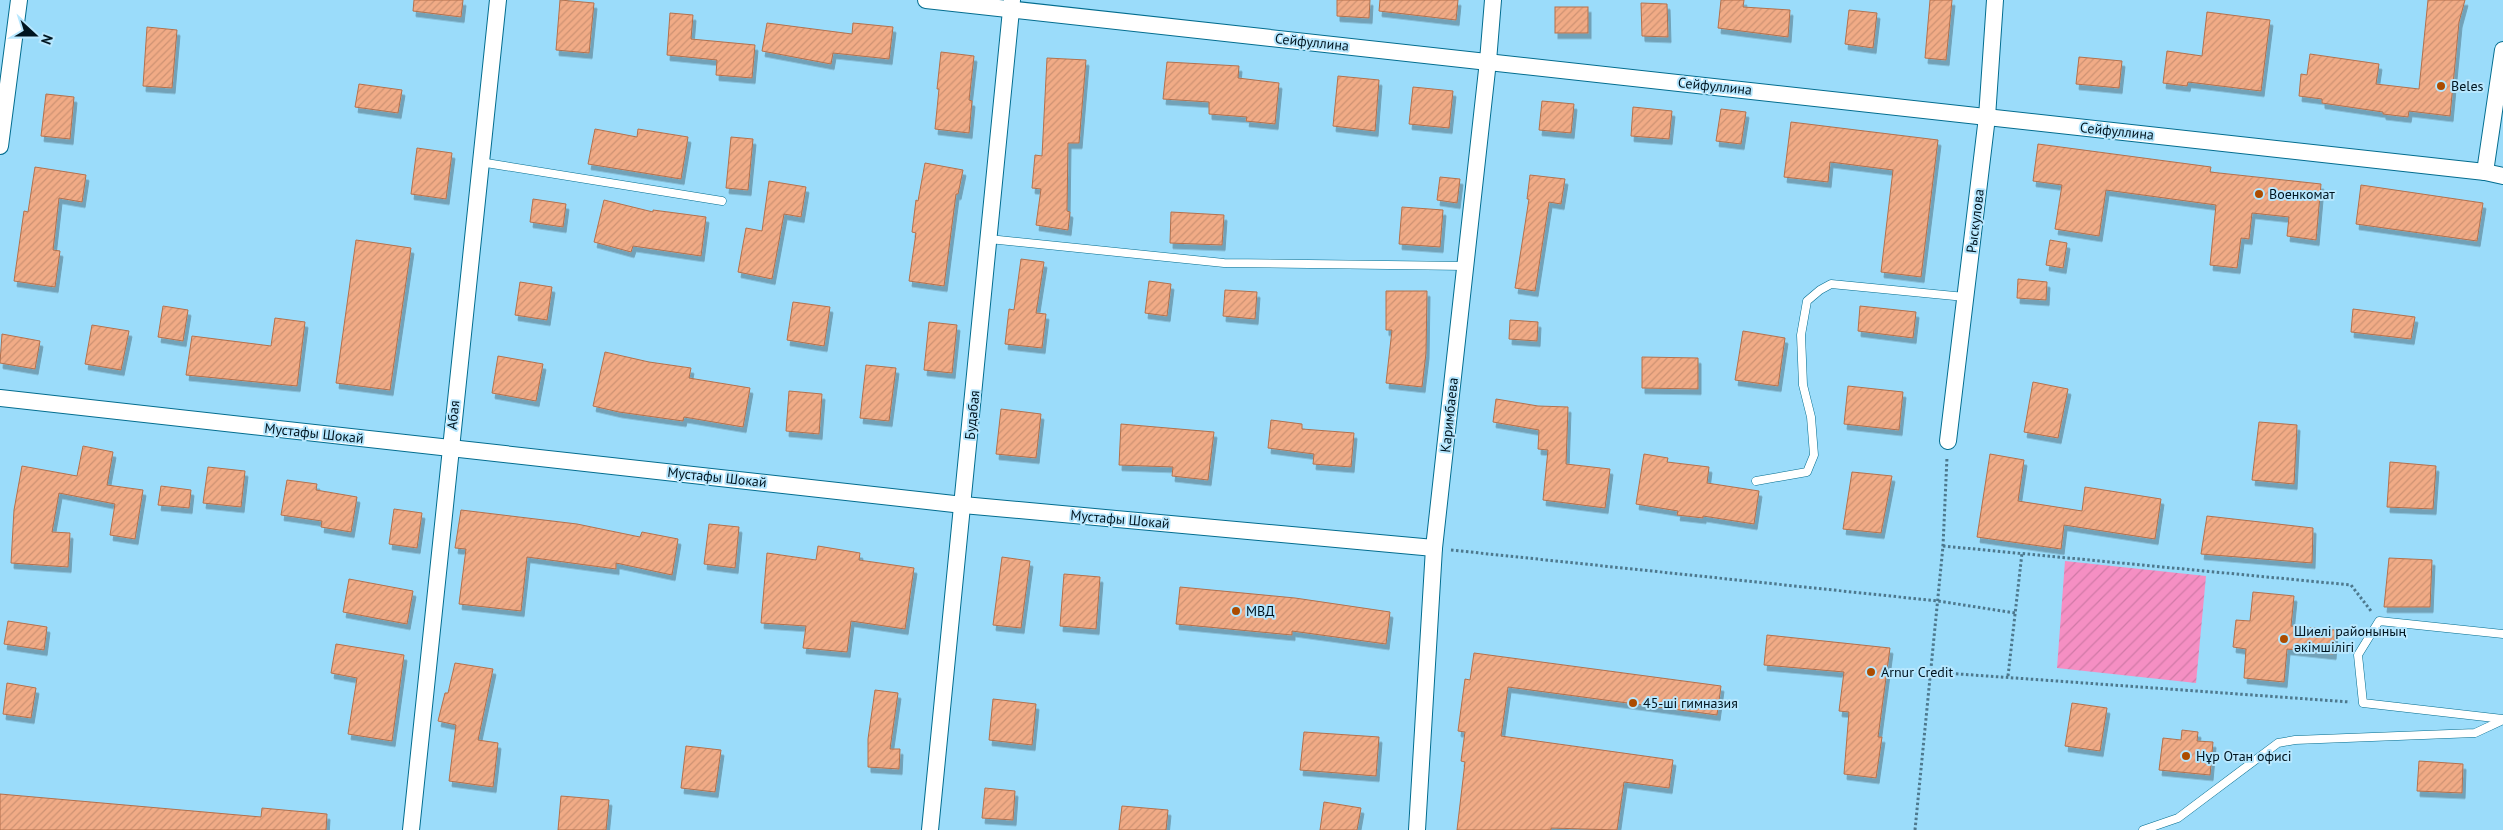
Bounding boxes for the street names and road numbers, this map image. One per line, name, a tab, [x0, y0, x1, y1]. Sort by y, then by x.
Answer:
street label: Сейфуллина	[1274, 29, 1350, 55]
street label: Сейфуллина	[1677, 73, 1753, 99]
street label: Сейфуллина	[2079, 118, 2155, 144]
street label: Рыскулова	[1962, 188, 1988, 254]
street label: Каримбаева	[1436, 377, 1462, 453]
street label: Будабая	[960, 389, 984, 441]
street label: Абая	[443, 399, 463, 431]
street label: Мустафы Шокай	[263, 419, 365, 447]
street label: Мустафы Шокай	[666, 463, 768, 491]
street label: Мустафы Шокай	[1070, 506, 1170, 532]

